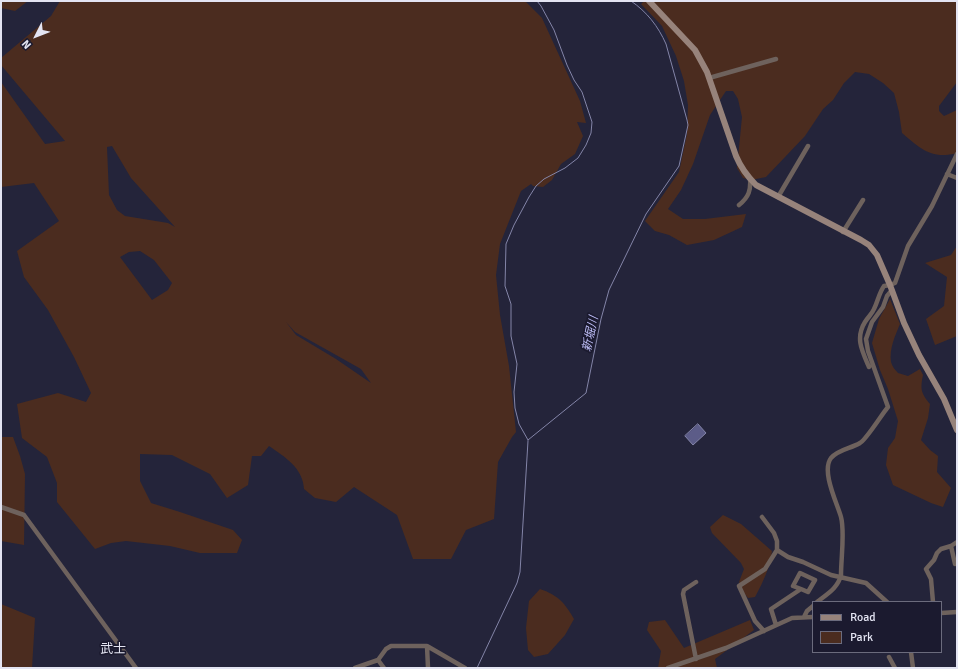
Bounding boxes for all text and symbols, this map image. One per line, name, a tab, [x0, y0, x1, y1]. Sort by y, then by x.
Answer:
north arrow	[16, 16, 56, 56]
text: N	[19, 37, 34, 52]
water label: 新堀川	[580, 315, 602, 353]
legend	[812, 601, 942, 653]
text: Road	[850, 610, 876, 625]
text: Park	[850, 630, 873, 645]
district label: 武士	[100, 642, 126, 658]

